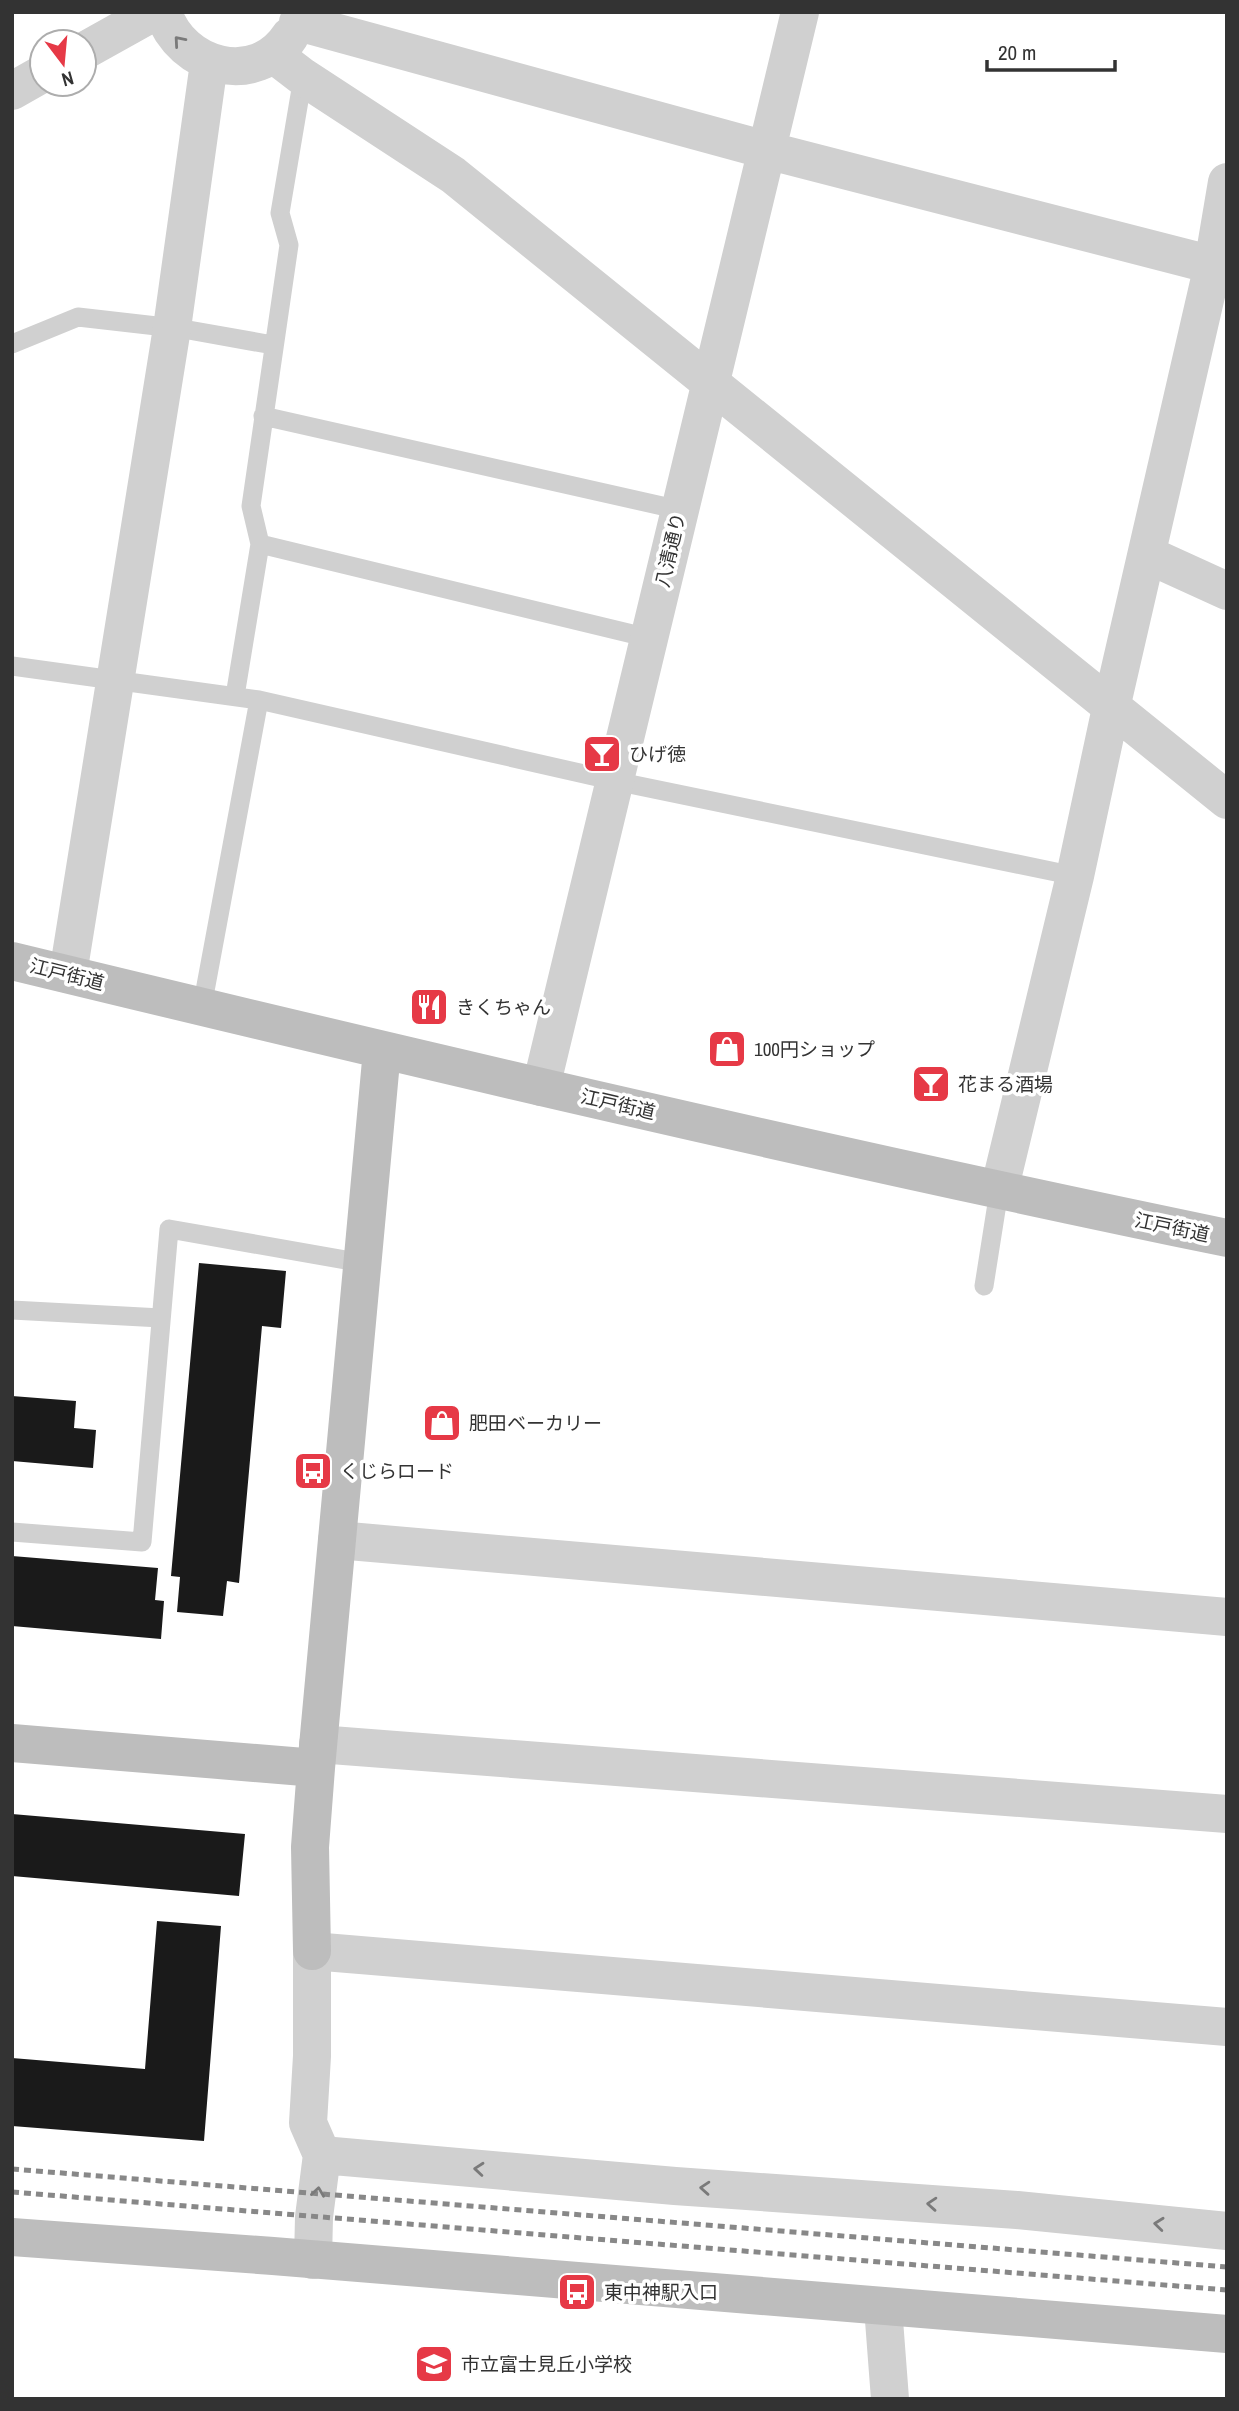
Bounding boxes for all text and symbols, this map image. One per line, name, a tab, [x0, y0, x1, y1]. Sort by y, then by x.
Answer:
north arrow	[28, 28, 98, 98]
scale bar	[987, 28, 1115, 72]
one-way arrow	[175, 36, 187, 49]
text: 20 m	[998, 38, 1036, 67]
text: N	[59, 65, 77, 93]
street label: 八清通り	[649, 510, 691, 590]
bar icon: ひげ徳	[581, 733, 623, 775]
place label: ひげ徳	[629, 741, 686, 767]
street label: 江戸街道	[27, 952, 107, 996]
restaurant icon: きくちゃん	[408, 986, 450, 1028]
place label: きくちゃん	[456, 994, 551, 1020]
shop icon: 100円ショップ	[706, 1028, 748, 1070]
place label: 100円ショップ	[754, 1036, 875, 1062]
bar icon: 花まる酒場	[910, 1063, 952, 1105]
place label: 花まる酒場	[958, 1071, 1053, 1097]
street label: 江戸街道	[578, 1083, 658, 1125]
street label: 江戸街道	[1132, 1206, 1212, 1248]
shop icon: 肥田ベーカリー	[421, 1402, 463, 1444]
place label: 肥田ベーカリー	[469, 1410, 602, 1436]
bus stop icon: くじらロード	[292, 1450, 334, 1492]
place label: くじらロード	[340, 1458, 454, 1484]
one-way arrow	[473, 2162, 484, 2177]
one-way arrow	[700, 2181, 711, 2196]
one-way arrow	[310, 2186, 325, 2198]
one-way arrow	[926, 2196, 937, 2211]
one-way arrow	[1153, 2217, 1164, 2232]
bus stop icon: 東中神駅入口	[556, 2271, 598, 2313]
place label: 東中神駅入口	[604, 2279, 718, 2305]
school or university icon: 市立富士見丘小学校	[413, 2343, 455, 2385]
place label: 市立富士見丘小学校	[461, 2351, 632, 2377]

